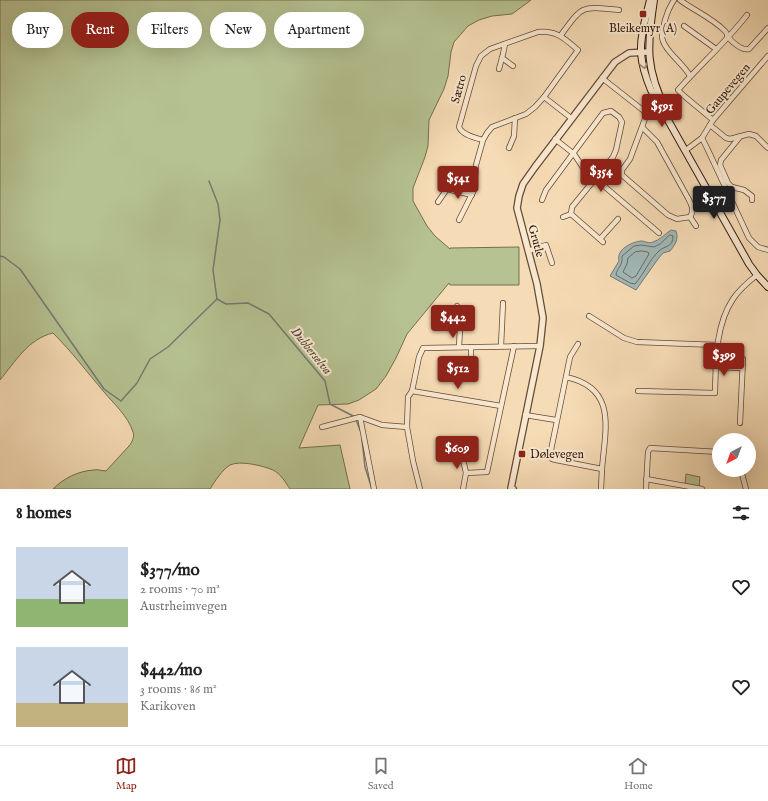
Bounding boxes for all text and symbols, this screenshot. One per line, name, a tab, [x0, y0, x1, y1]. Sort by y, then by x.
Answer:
marker: Bleikemyr (A)	[638, 9, 648, 19]
chip: Buy	[12, 12, 63, 48]
chip: Rent	[71, 12, 129, 48]
chip: Filters	[137, 12, 202, 48]
chip: New	[210, 12, 266, 48]
chip: Apartment	[274, 12, 364, 48]
place label: Bleikemyr (A)	[609, 21, 677, 36]
street label: Gaupevegen	[702, 60, 755, 118]
one-way arrow	[639, 63, 647, 69]
street label: Sætro	[448, 73, 470, 105]
pin: $591	[638, 94, 686, 128]
text: $591	[651, 98, 673, 115]
pin: $354	[577, 159, 625, 193]
text: $354	[589, 163, 613, 180]
pin: $541	[434, 166, 482, 200]
text: $541	[446, 170, 470, 187]
pin: $377	[690, 186, 738, 220]
text: $377	[702, 190, 726, 207]
street label: Grutle	[524, 223, 548, 259]
pin: $442	[429, 305, 477, 339]
text: $442	[440, 309, 466, 326]
water label: Dubberselva	[287, 324, 336, 379]
pin: $399	[700, 343, 748, 377]
text: $399	[712, 347, 736, 364]
pin: $512	[434, 356, 482, 390]
text: $512	[447, 360, 469, 377]
north arrow	[712, 433, 756, 477]
map controls	[712, 433, 756, 477]
pin: $609	[433, 436, 481, 470]
text: $609	[445, 440, 469, 457]
place label: Dølevegen	[530, 447, 585, 462]
marker: Dølevegen	[517, 449, 527, 459]
icon: filters	[730, 502, 752, 524]
text: 8 homes	[16, 503, 71, 524]
text: $377/mo	[140, 560, 200, 581]
icon: home	[48, 563, 96, 611]
icon: heart	[730, 576, 752, 598]
text: 2 rooms · 70 m²	[140, 581, 220, 598]
text: Austrheimvegen	[140, 598, 227, 615]
text: $442/mo	[140, 660, 202, 681]
icon: home	[48, 663, 96, 711]
icon: heart	[730, 676, 752, 698]
text: 3 rooms · 86 m²	[140, 681, 217, 698]
text: Karikoven	[140, 698, 196, 715]
tab: Map	[115, 755, 137, 793]
tab: Saved	[368, 755, 394, 793]
tab: Home	[624, 755, 653, 793]

